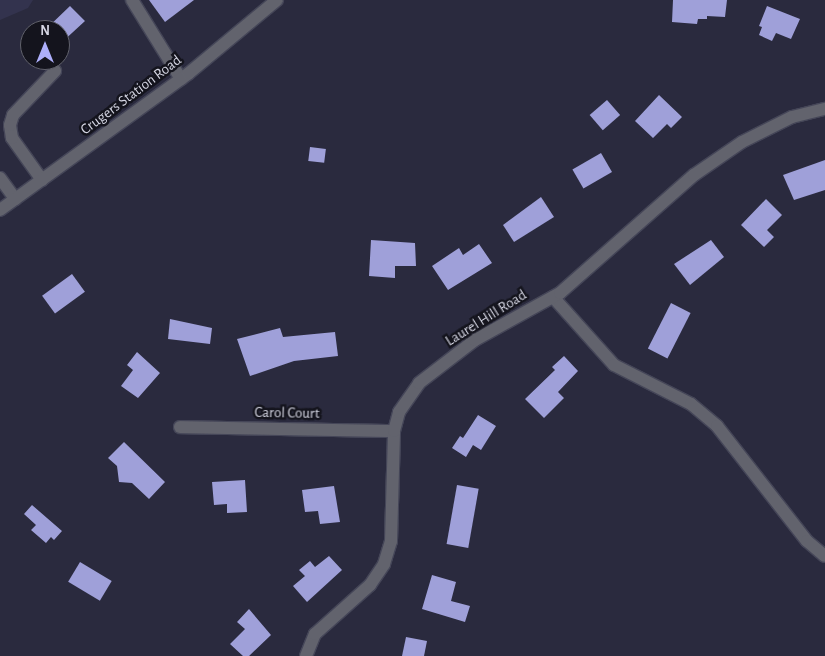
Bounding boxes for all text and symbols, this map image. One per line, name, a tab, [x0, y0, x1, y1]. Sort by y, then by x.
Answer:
north arrow	[20, 20, 70, 70]
text: N	[40, 24, 50, 38]
street label: Crugers Station Road	[77, 51, 185, 139]
street label: Laurel Hill Road	[442, 286, 530, 350]
street label: Carol Court	[254, 403, 320, 423]

